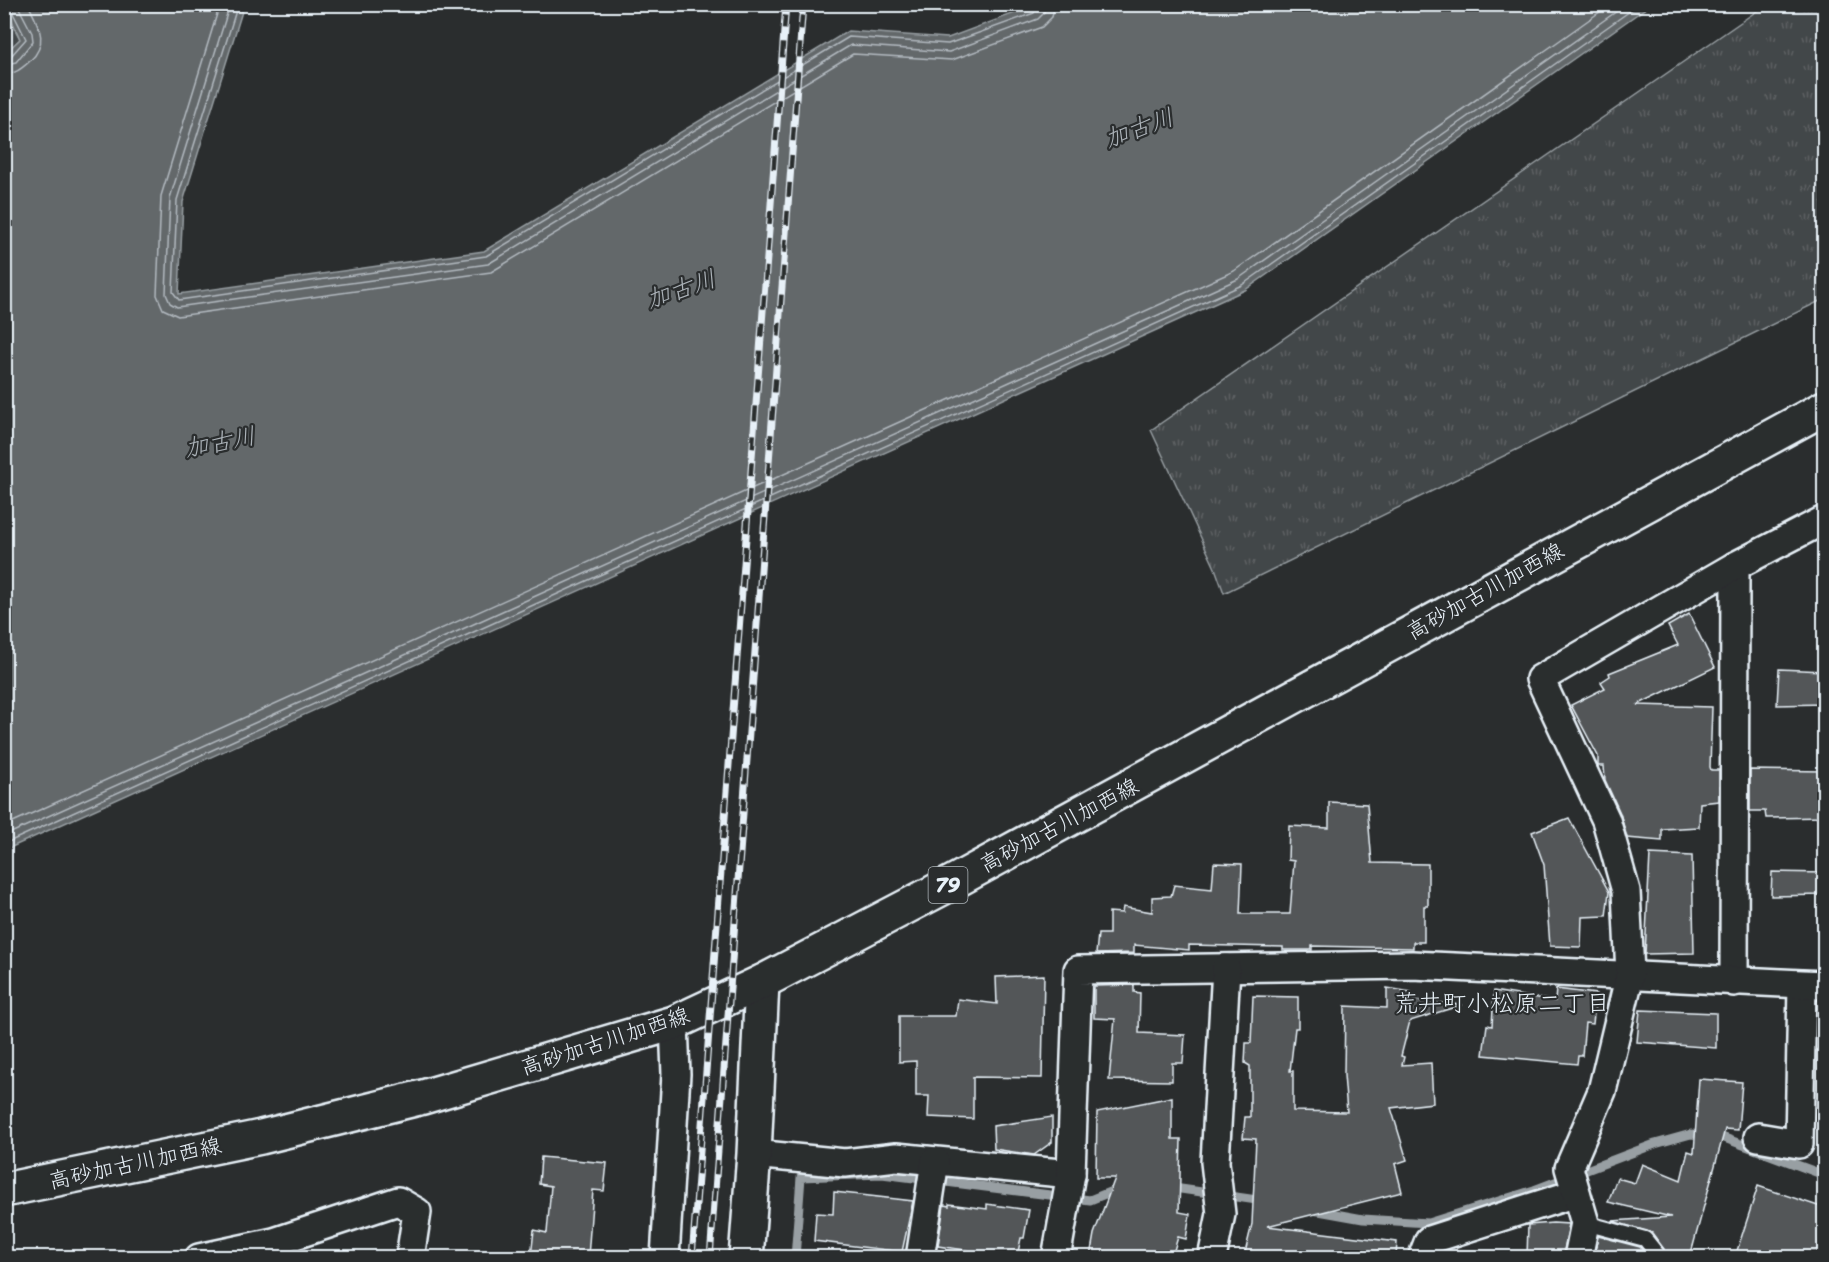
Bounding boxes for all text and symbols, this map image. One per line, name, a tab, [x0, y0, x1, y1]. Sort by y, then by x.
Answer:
water label: 加古川	[1098, 96, 1180, 160]
water label: 加古川	[640, 257, 722, 321]
water label: 加古川	[181, 415, 259, 469]
street label: 高砂加古川加西線	[1399, 531, 1571, 651]
street label: 高砂加古川加西線	[972, 766, 1146, 884]
road number: 79	[928, 867, 968, 903]
district label: 荒井町小松原二丁目	[1394, 982, 1610, 1024]
street label: 高砂加古川加西線	[515, 995, 695, 1087]
street label: 高砂加古川加西線	[45, 1126, 225, 1200]

